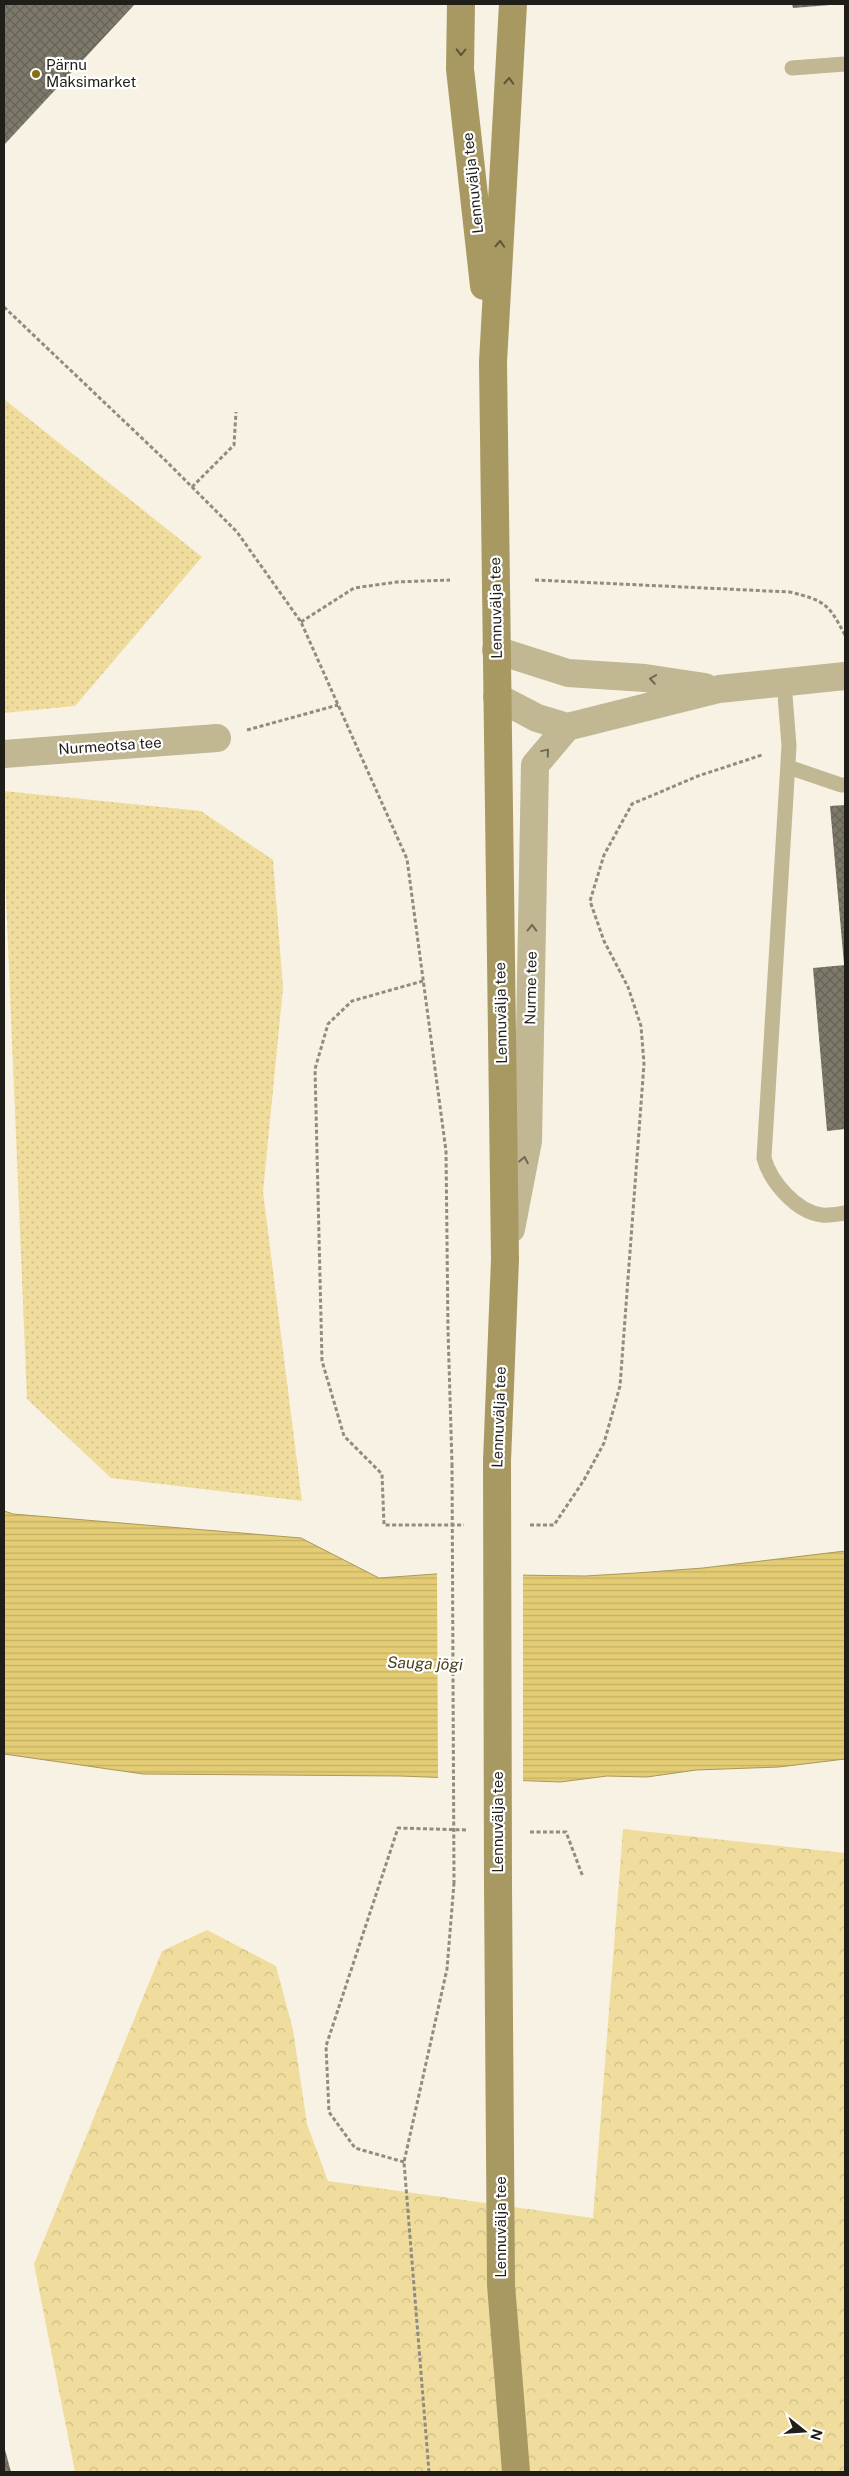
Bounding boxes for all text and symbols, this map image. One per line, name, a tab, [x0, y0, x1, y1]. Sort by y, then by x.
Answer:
one-way arrow	[455, 49, 466, 57]
place label: Pärnu Maksimarket	[46, 56, 137, 90]
marker: Pärnu Maksimarket	[30, 68, 42, 80]
one-way arrow	[504, 77, 515, 85]
street label: Lennuvälja tee	[459, 132, 486, 234]
one-way arrow	[494, 239, 505, 247]
street label: Lennuvälja tee	[486, 557, 505, 659]
one-way arrow	[649, 674, 657, 685]
street label: Nurmeotsa tee	[58, 733, 162, 758]
one-way arrow	[540, 748, 549, 757]
one-way arrow	[527, 923, 537, 931]
street label: Nurme tee	[521, 951, 540, 1025]
street label: Lennuvälja tee	[491, 962, 510, 1064]
one-way arrow	[518, 1155, 529, 1164]
street label: Lennuvälja tee	[488, 1366, 509, 1468]
water label: Sauga jõgi	[387, 1653, 463, 1674]
street label: Lennuvälja tee	[489, 1771, 506, 1873]
street label: Lennuvälja tee	[492, 2176, 509, 2278]
north arrow	[779, 2406, 829, 2456]
text: N	[807, 2427, 826, 2442]

